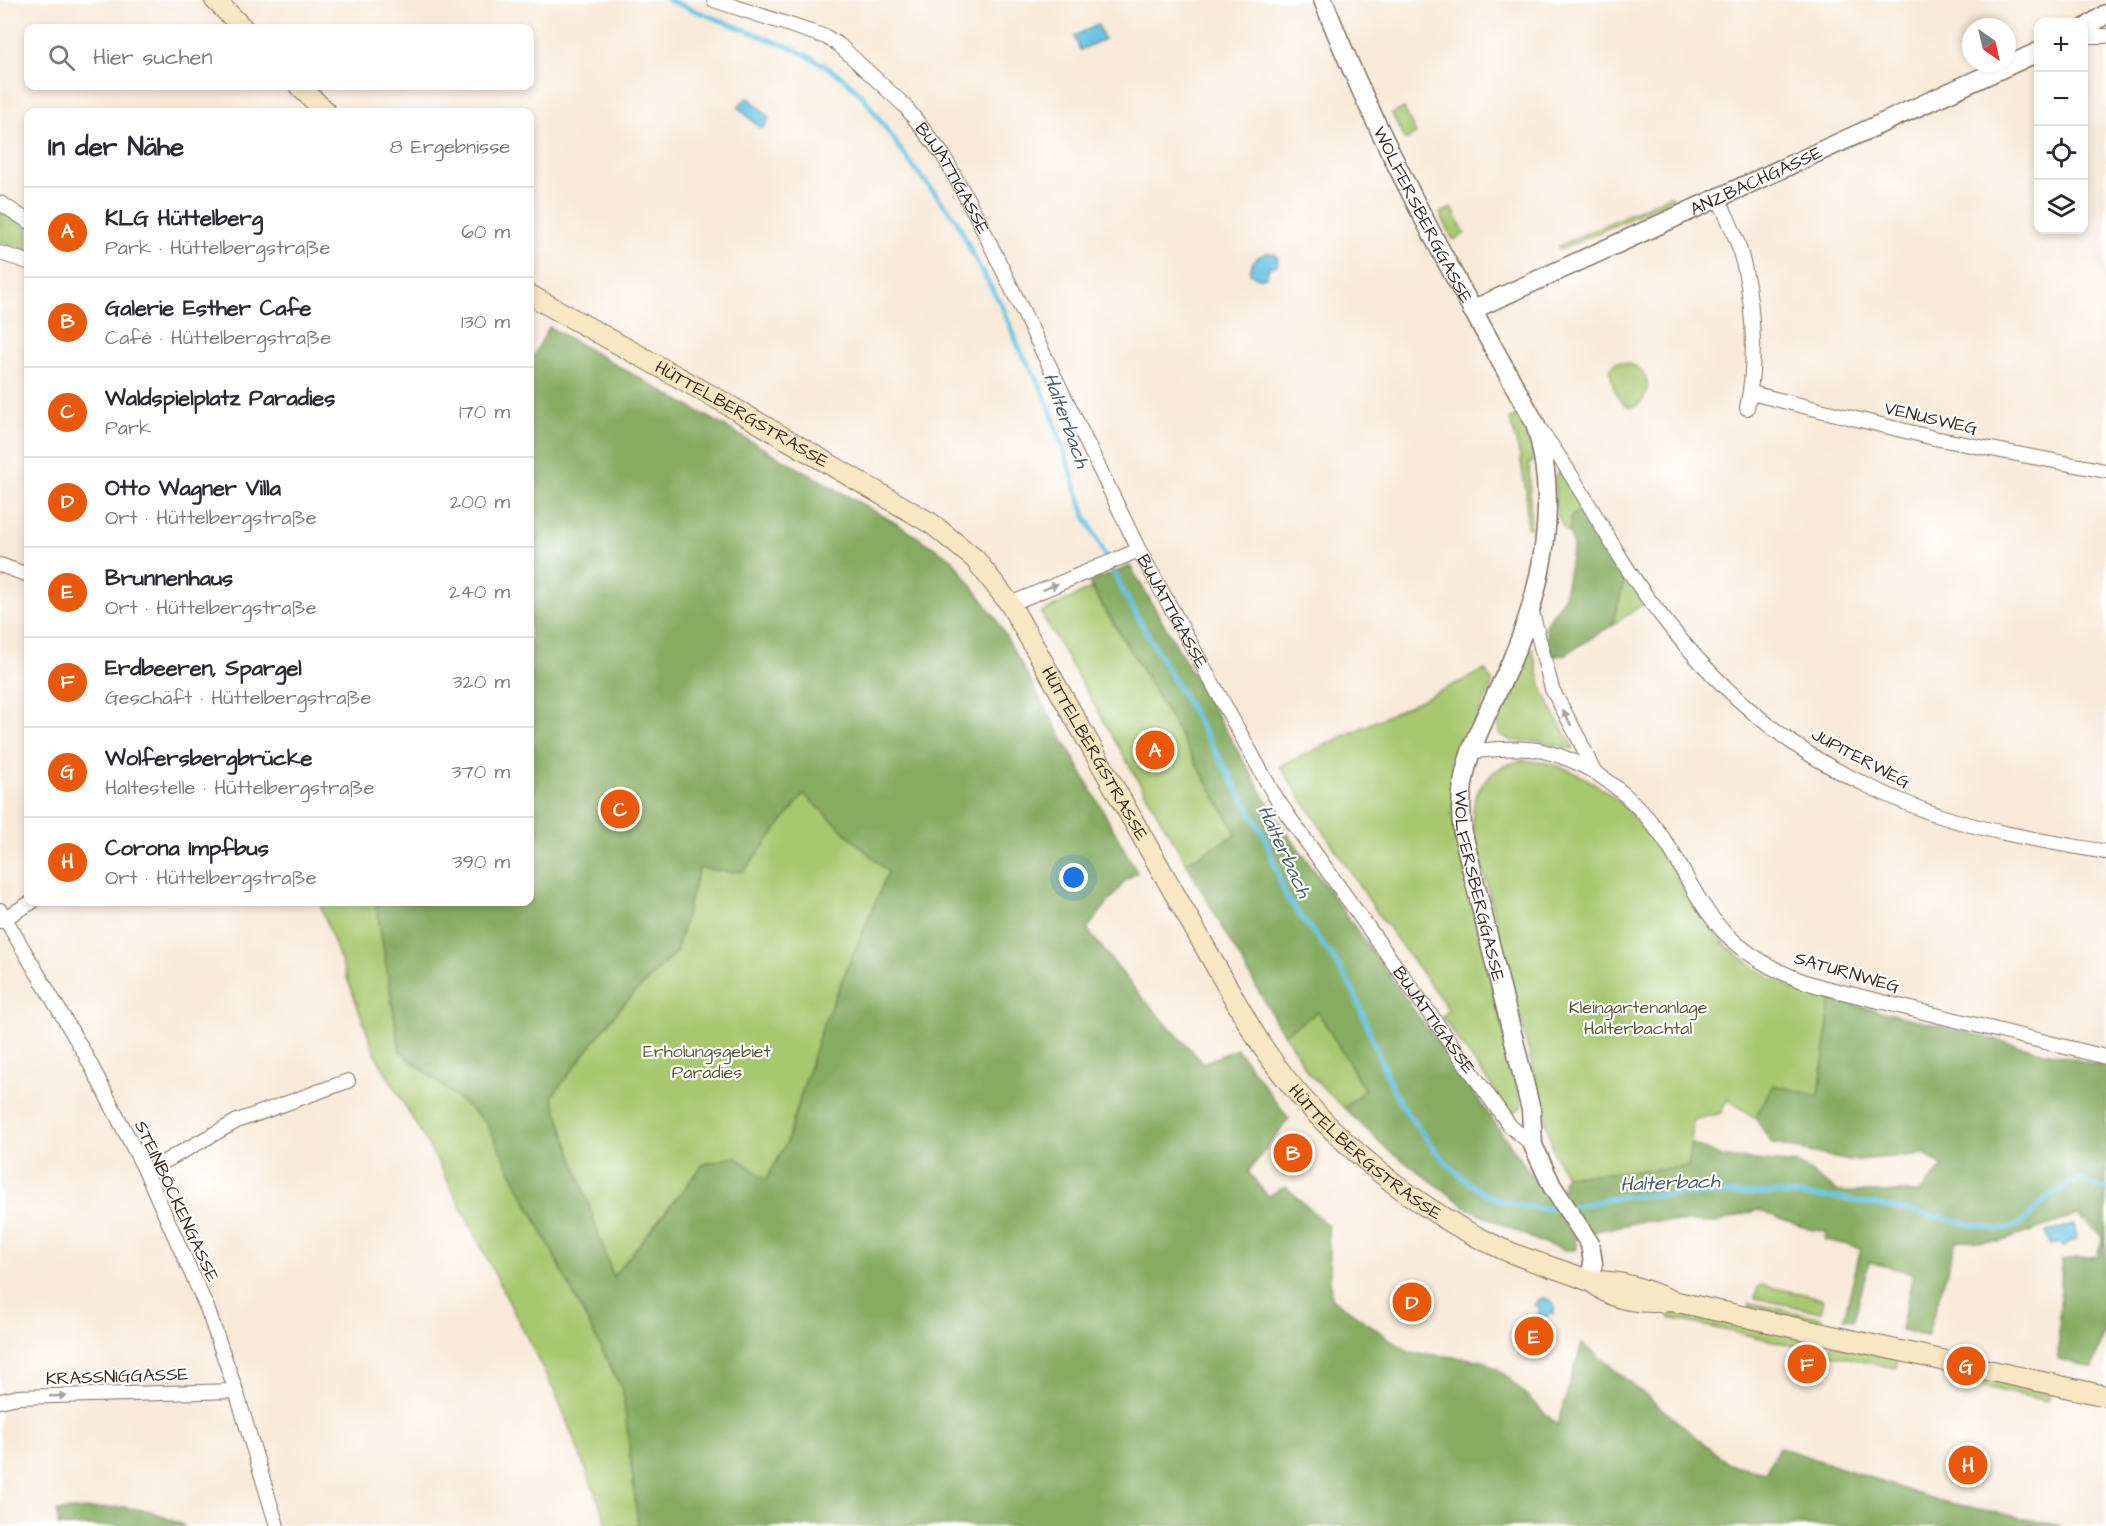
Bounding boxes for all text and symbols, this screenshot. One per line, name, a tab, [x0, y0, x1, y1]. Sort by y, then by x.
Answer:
north arrow	[1962, 18, 2016, 72]
map controls	[2034, 18, 2088, 234]
button: +	[2034, 18, 2088, 72]
search box	[24, 24, 534, 90]
icon: search	[45, 41, 78, 74]
text: Hier suchen	[93, 42, 212, 73]
button: −	[2034, 72, 2088, 126]
street label: BUJATTIGASSE	[909, 117, 996, 239]
street label: WOLFERSBERGGASSE	[1367, 122, 1479, 308]
button: locate	[2034, 126, 2088, 180]
text: In der Nähe	[48, 129, 184, 165]
text: 8 Ergebnisse	[390, 133, 510, 161]
street label: ANZBACHGASSE	[1686, 140, 1827, 222]
button: layers	[2034, 180, 2088, 234]
text: KLG Hüttelberg	[105, 203, 263, 234]
text: A	[61, 218, 74, 246]
text: 60 m	[461, 218, 510, 246]
text: Park · Hüttelbergstraße	[105, 234, 330, 262]
text: Galerie Esther Cafe	[105, 293, 311, 324]
text: B	[60, 308, 75, 336]
text: 130 m	[461, 308, 510, 336]
text: Café · Hüttelbergstraße	[105, 324, 331, 352]
street label: HÜTTELBERGSTRASSE	[650, 355, 833, 474]
water label: Halterbach	[1036, 369, 1097, 473]
text: Waldspielplatz Paradies	[105, 383, 335, 414]
street label: VENUSWEG	[1882, 396, 1980, 441]
text: C	[60, 398, 75, 426]
text: 170 m	[459, 398, 510, 426]
text: Park	[105, 414, 151, 442]
text: Otto Wagner Villa	[105, 473, 281, 504]
text: D	[61, 488, 74, 516]
text: 200 m	[450, 488, 510, 516]
text: Ort · Hüttelbergstraße	[105, 504, 317, 532]
street label: BUJATTIGASSE	[1131, 550, 1214, 673]
text: Brunnenhaus	[105, 563, 233, 594]
text: E	[62, 578, 73, 606]
text: 240 m	[449, 578, 510, 606]
one-way arrow	[1041, 582, 1059, 591]
text: Ort · Hüttelbergstraße	[105, 594, 317, 622]
text: Erdbeeren, Spargel	[105, 653, 302, 684]
street label: HÜTTELBERGSTRASSE	[1035, 662, 1154, 846]
text: F	[61, 668, 74, 696]
text: 320 m	[452, 668, 510, 696]
text: Geschäft · Hüttelbergstraße	[105, 684, 371, 712]
one-way arrow	[1562, 709, 1572, 726]
street label: JUPITERWEG	[1807, 722, 1915, 795]
pin: A	[1136, 728, 1174, 772]
text: Wolfersbergbrücke	[105, 743, 312, 774]
text: G	[61, 758, 74, 786]
text: 370 m	[451, 758, 510, 786]
text: Haltestelle · Hüttelbergstraße	[105, 774, 374, 802]
pin: C	[600, 786, 640, 832]
street label: WOLFERSBERGGASSE	[1448, 789, 1511, 984]
water label: Halterbach	[1250, 800, 1318, 903]
text: Corona Impfbus	[105, 833, 269, 864]
text: H	[61, 848, 74, 876]
text: 390 m	[452, 848, 510, 876]
your location	[1059, 863, 1088, 892]
text: Ort · Hüttelbergstraße	[105, 864, 317, 892]
street label: SATURNWEG	[1791, 945, 1903, 1000]
street label: BUJATTIGASSE	[1387, 961, 1481, 1079]
park label: Kleingartenanlage Halterbachtal	[1569, 995, 1708, 1041]
park label: Erholungsgebiet Paradies	[643, 1039, 772, 1085]
street label: HÜTTELBERGSTRASSE	[1286, 1077, 1448, 1223]
street label: STEINBÖCKENGASSE	[128, 1116, 225, 1286]
pin: B	[1274, 1130, 1312, 1176]
water label: Halterbach	[1620, 1167, 1721, 1199]
pin: D	[1392, 1280, 1432, 1324]
pin: E	[1514, 1314, 1553, 1358]
pin: F	[1788, 1342, 1826, 1386]
pin: G	[1946, 1344, 1986, 1388]
street label: KRASSNIGGASSE	[45, 1362, 189, 1391]
one-way arrow	[49, 1391, 68, 1401]
pin: H	[1948, 1442, 1988, 1488]

